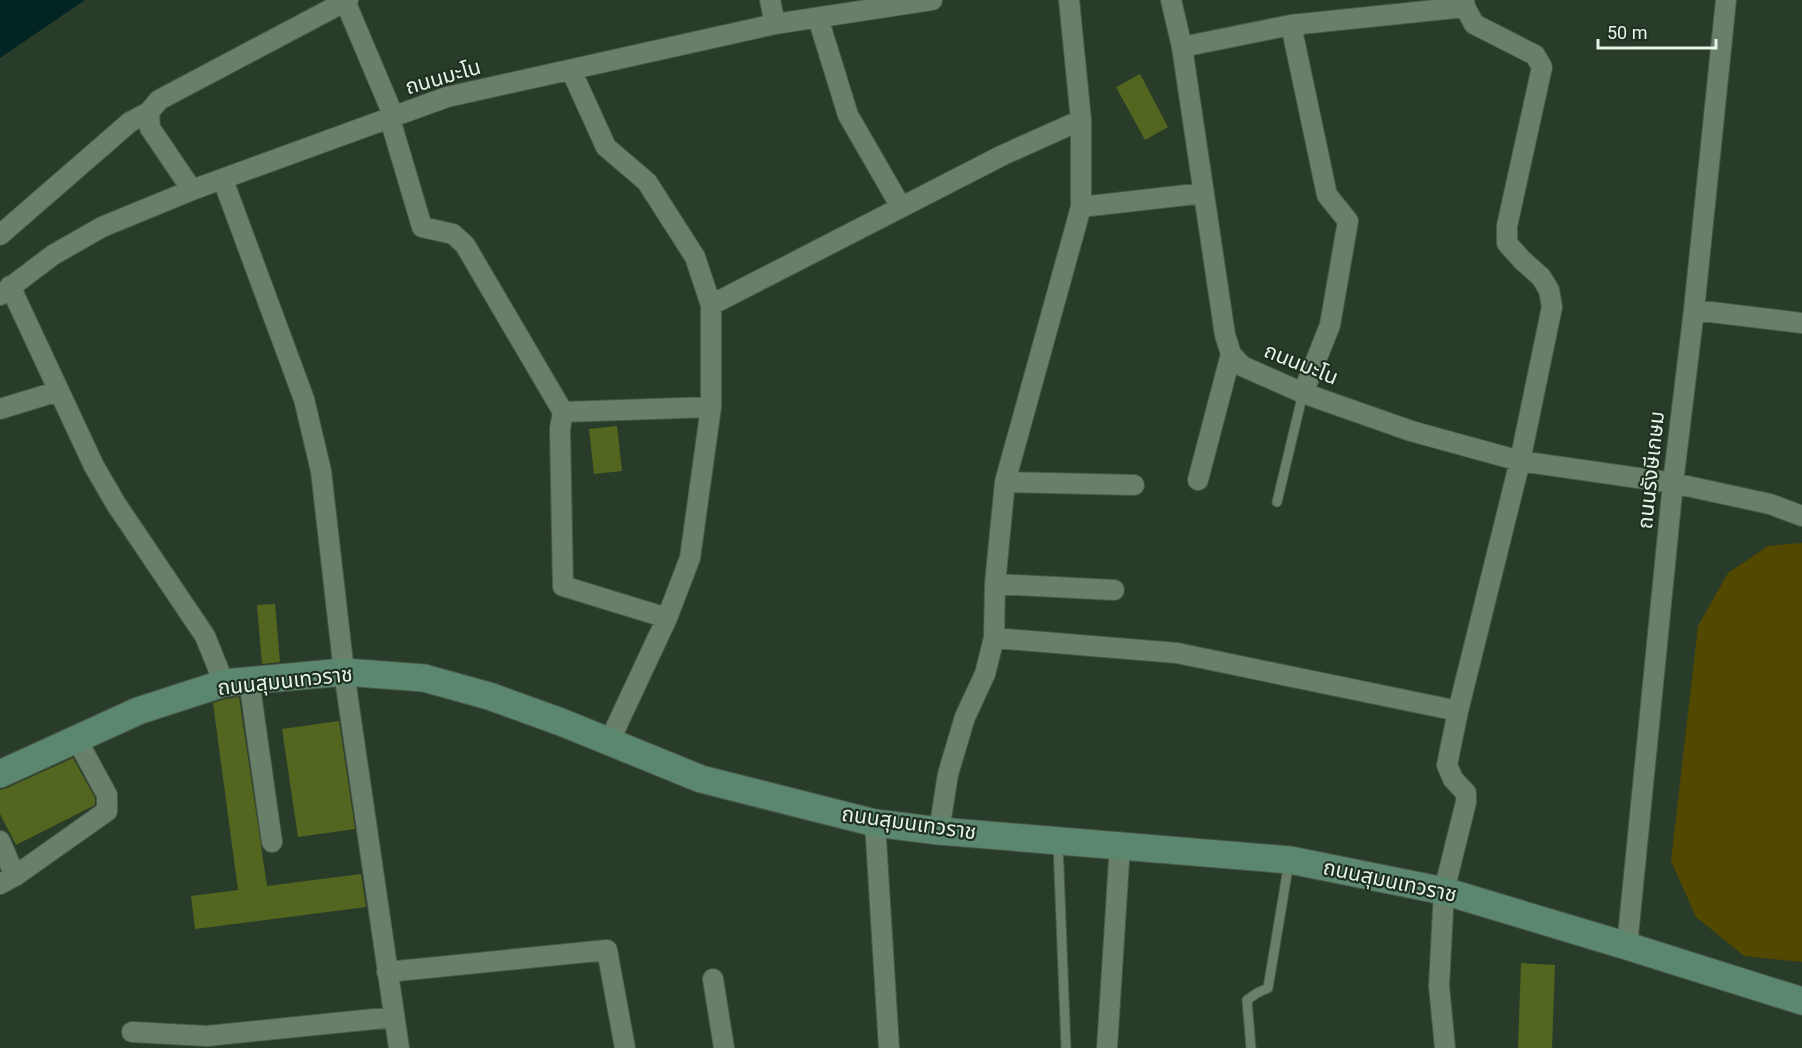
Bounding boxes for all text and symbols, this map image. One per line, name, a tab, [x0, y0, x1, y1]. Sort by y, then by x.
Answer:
scale bar	[1598, 12, 1716, 50]
text: 50 m	[1607, 22, 1647, 43]
street label: ถนนมะโน	[402, 55, 484, 99]
street label: ถนนมะโน	[1261, 338, 1341, 390]
street label: ถนนรังษีเกษม	[1633, 410, 1669, 530]
street label: ถนนสุมนเทวราช	[216, 662, 354, 701]
street label: ถนนสุมนเทวราช	[840, 802, 978, 845]
street label: ถนนสุมนเทวราช	[1321, 855, 1459, 908]

